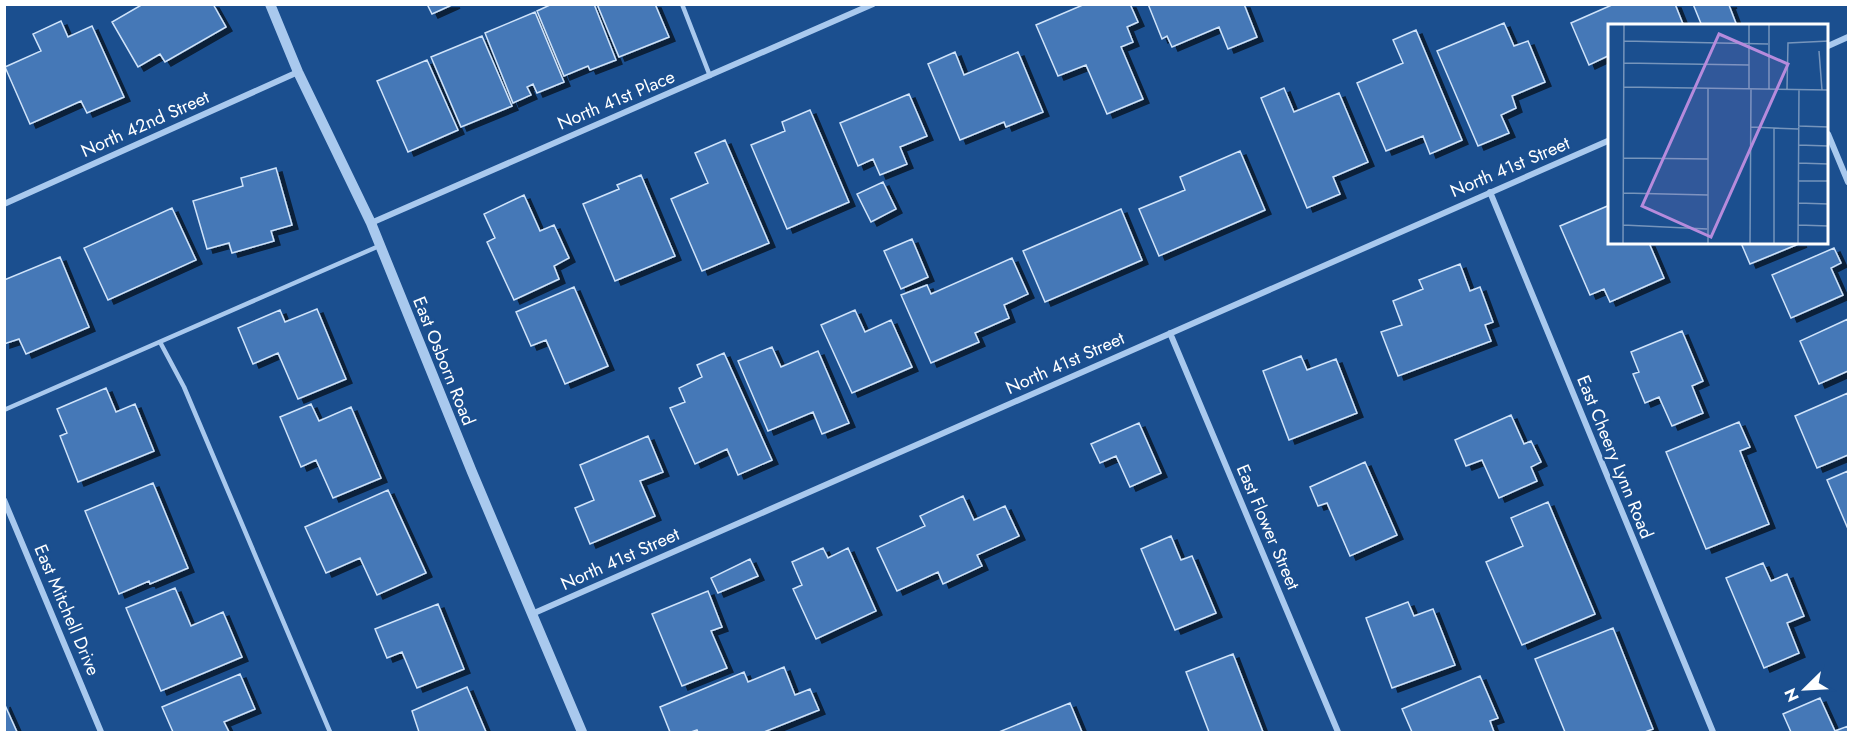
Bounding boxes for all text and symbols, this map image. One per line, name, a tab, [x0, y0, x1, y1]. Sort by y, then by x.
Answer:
inset map	[1608, 24, 1829, 244]
street label: North 41st Place	[553, 64, 679, 136]
street label: North 42nd Street	[77, 84, 214, 164]
street label: North 41st Street	[1446, 130, 1574, 204]
street label: East Osborn Road	[406, 293, 482, 429]
street label: North 41st Street	[1001, 325, 1129, 401]
street label: East Cheery Lynn Road	[1570, 371, 1660, 543]
street label: East Flower Street	[1230, 460, 1306, 594]
street label: North 41st Street	[556, 521, 684, 597]
street label: East Mitchell Drive	[28, 540, 106, 680]
north arrow	[1775, 659, 1835, 719]
text: N	[1779, 684, 1805, 705]

